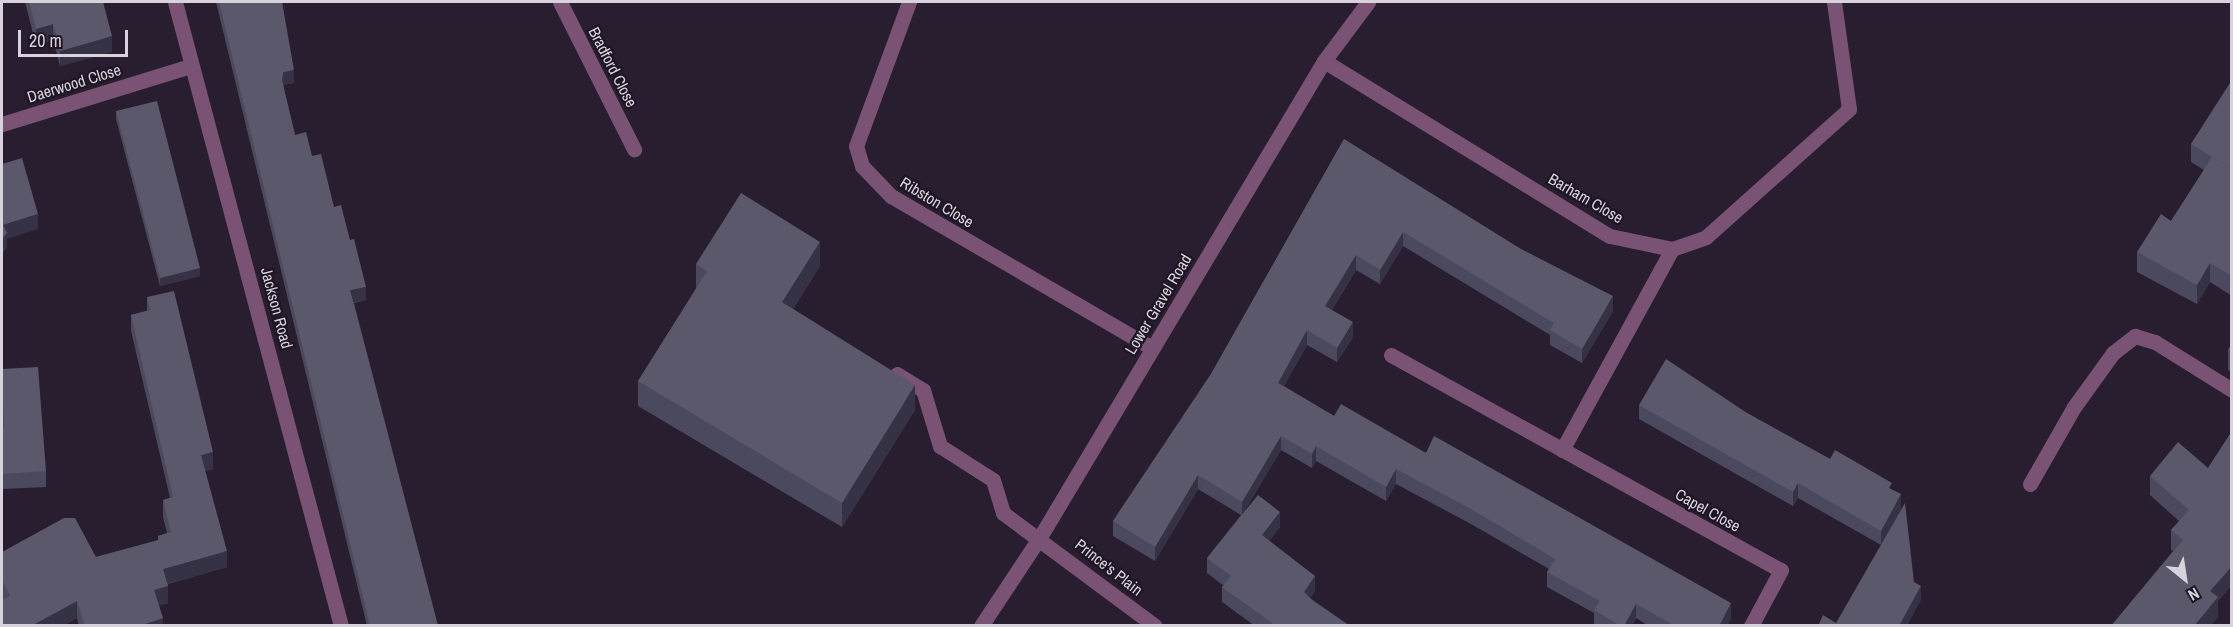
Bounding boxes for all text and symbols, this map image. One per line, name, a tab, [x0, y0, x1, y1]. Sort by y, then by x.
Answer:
scale bar	[21, 18, 130, 56]
street label: Bradford Close	[585, 24, 641, 110]
text: 20 m	[29, 28, 62, 53]
street label: Daerwood Close	[25, 60, 123, 106]
street label: Barham Close	[1545, 169, 1627, 227]
street label: Ribston Close	[897, 173, 977, 231]
street label: Lower Gravel Road	[1121, 251, 1195, 357]
street label: Jackson Road	[257, 265, 297, 351]
street label: Capel Close	[1672, 484, 1744, 536]
street label: Prince's Plain	[1071, 535, 1147, 599]
north arrow	[2155, 549, 2215, 609]
text: N	[2184, 583, 2204, 606]

